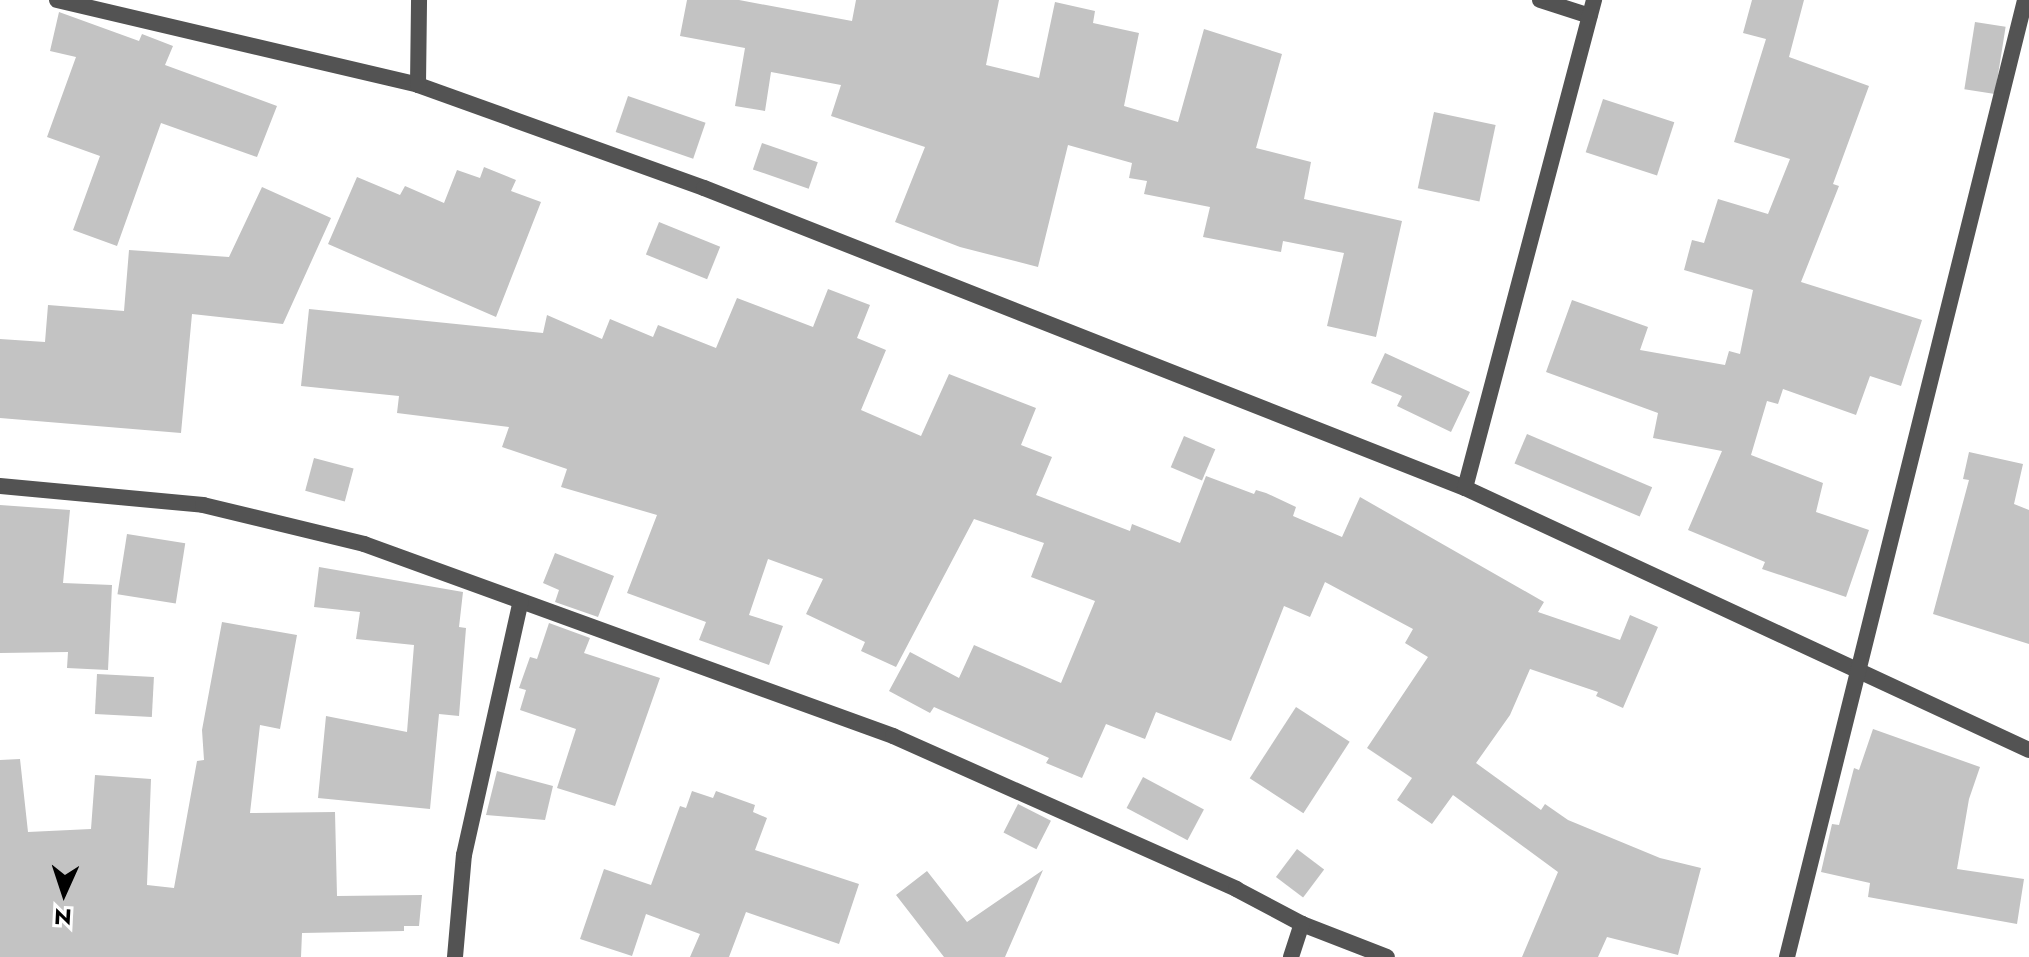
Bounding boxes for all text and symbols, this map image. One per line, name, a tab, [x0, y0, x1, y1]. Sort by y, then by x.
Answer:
north arrow	[24, 853, 104, 933]
text: N	[53, 901, 72, 933]

